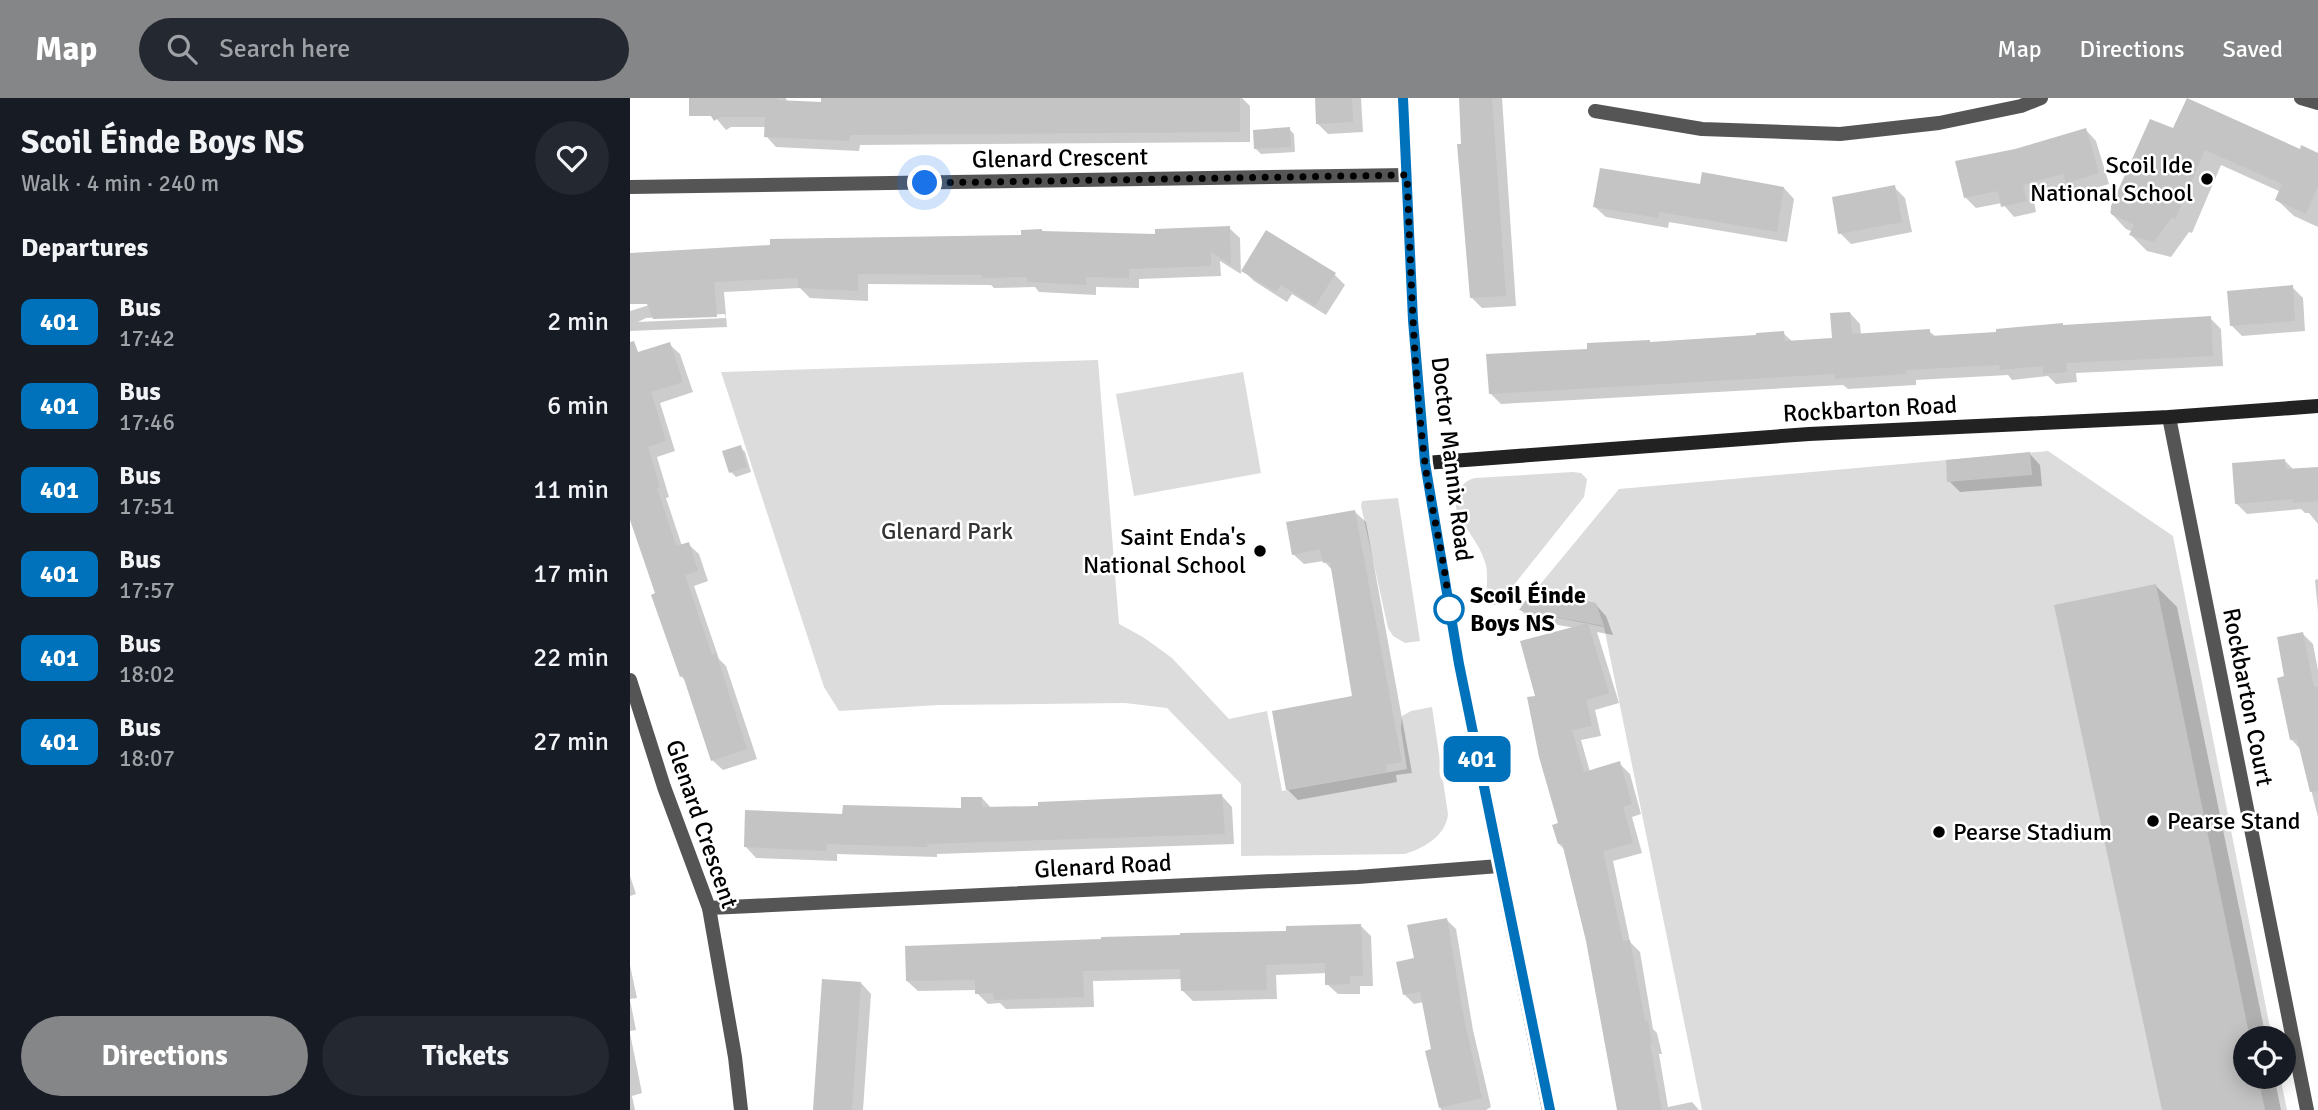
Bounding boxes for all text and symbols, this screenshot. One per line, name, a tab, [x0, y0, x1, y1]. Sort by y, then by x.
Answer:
search box	[139, 18, 629, 81]
text: Map	[35, 29, 97, 70]
icon: search	[163, 30, 201, 68]
text: Search here	[219, 33, 350, 65]
text: Map	[1997, 34, 2042, 64]
text: Directions	[2080, 34, 2185, 64]
text: Saved	[2223, 34, 2283, 64]
button: heart	[535, 121, 609, 195]
text: Scoil Éinde Boys NS	[21, 122, 305, 163]
street label: Glenard Crescent	[972, 141, 1148, 175]
place label: Scoil Ide National School	[2030, 150, 2193, 208]
your location	[907, 165, 942, 200]
text: Walk · 4 min · 240 m	[21, 169, 219, 198]
marker: Scoil Ide National School	[2199, 171, 2215, 187]
text: Departures	[21, 232, 148, 264]
text: Bus	[119, 292, 161, 324]
text: 2 min	[547, 306, 609, 338]
text: 401	[40, 307, 79, 337]
text: 17:42	[119, 324, 175, 353]
street label: Doctor Mannix Road	[1425, 355, 1479, 563]
text: Bus	[119, 376, 161, 408]
street label: Rockbarton Road	[1782, 389, 1958, 429]
text: 6 min	[547, 390, 609, 422]
text: 401	[40, 391, 79, 421]
text: 17:46	[119, 408, 175, 437]
text: Bus	[119, 460, 161, 492]
text: 11 min	[533, 474, 609, 506]
text: 401	[40, 475, 79, 505]
text: 17:51	[119, 492, 175, 521]
park label: Glenard Park	[881, 516, 1013, 546]
place label: Saint Enda's National School	[1083, 522, 1246, 580]
marker: Saint Enda's National School	[1252, 543, 1268, 559]
text: Bus	[119, 544, 161, 576]
text: 17 min	[533, 558, 609, 590]
text: 401	[40, 559, 79, 589]
text: 17:57	[119, 576, 175, 605]
place label: Scoil Éinde Boys NS	[1470, 580, 1586, 638]
marker: Scoil Éinde Boys NS	[1434, 594, 1464, 624]
street label: Rockbarton Court	[2216, 605, 2280, 789]
text: Bus	[119, 628, 161, 660]
text: 22 min	[533, 642, 609, 674]
text: 401	[40, 643, 79, 673]
text: 18:02	[119, 660, 175, 689]
text: Bus	[119, 712, 161, 744]
text: 27 min	[533, 726, 609, 758]
text: 401	[40, 727, 79, 757]
street label: Glenard Crescent	[659, 736, 745, 912]
line badge: 401	[1437, 736, 1517, 782]
text: 18:07	[119, 744, 175, 773]
text: 401	[1458, 744, 1496, 774]
place label: Pearse Stand	[2167, 806, 2300, 836]
marker: Pearse Stand	[2145, 813, 2161, 829]
place label: Pearse Stadium	[1953, 817, 2112, 847]
marker: Pearse Stadium	[1931, 824, 1947, 840]
street label: Glenard Road	[1034, 847, 1172, 885]
button: Directions	[21, 1016, 308, 1096]
button: Tickets	[322, 1016, 609, 1096]
map controls	[2233, 1026, 2296, 1089]
button: locate	[2233, 1026, 2296, 1089]

